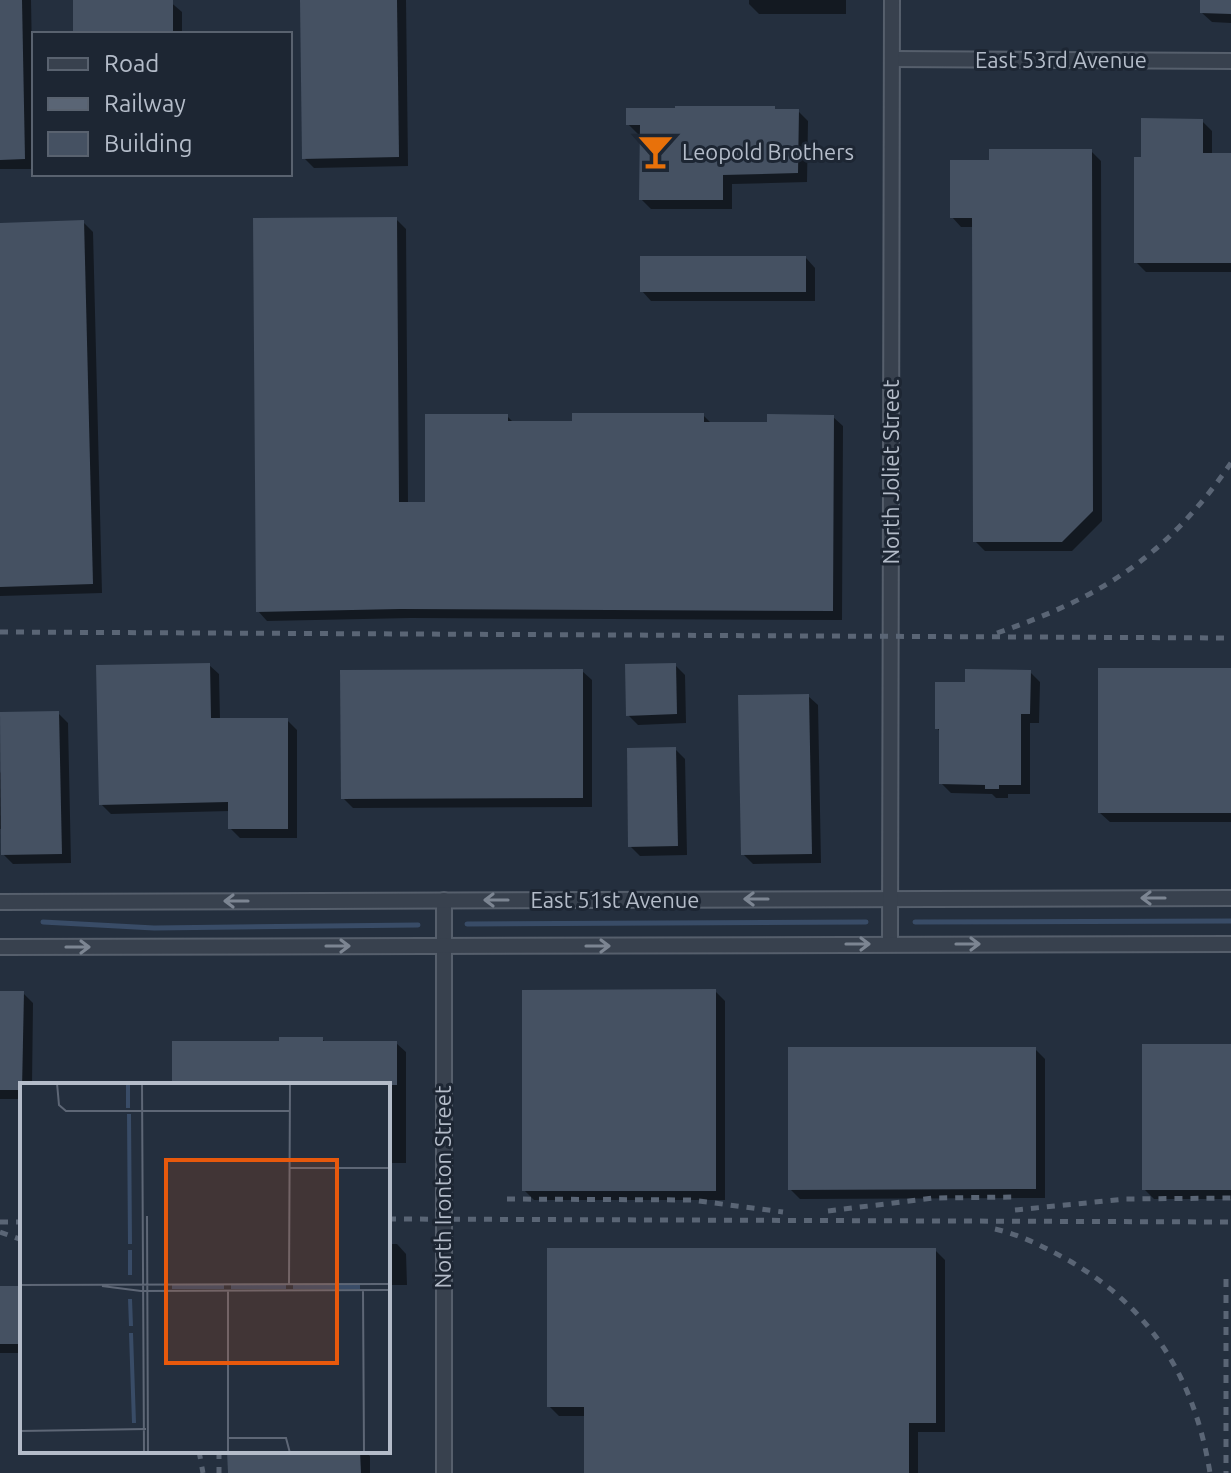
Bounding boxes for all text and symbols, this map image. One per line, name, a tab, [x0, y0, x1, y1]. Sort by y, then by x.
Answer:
legend	[32, 32, 292, 176]
street label: East 53rd Avenue	[975, 47, 1147, 72]
text: Road	[104, 50, 159, 77]
text: Railway	[104, 90, 186, 117]
text: Building	[104, 130, 192, 157]
bar icon: Leopold Brothers	[637, 133, 675, 171]
place label: Leopold Brothers	[682, 139, 854, 164]
street label: North Joliet Street	[878, 379, 903, 565]
street label: East 51st Avenue	[530, 887, 700, 912]
one-way arrow	[1140, 890, 1167, 906]
one-way arrow	[743, 891, 770, 907]
one-way arrow	[483, 892, 510, 908]
one-way arrow	[223, 893, 250, 909]
one-way arrow	[844, 936, 871, 952]
one-way arrow	[954, 936, 981, 952]
one-way arrow	[324, 938, 351, 954]
one-way arrow	[584, 938, 611, 953]
one-way arrow	[64, 939, 91, 955]
inset map	[20, 1083, 390, 1453]
street label: North Ironton Street	[430, 1085, 455, 1289]

